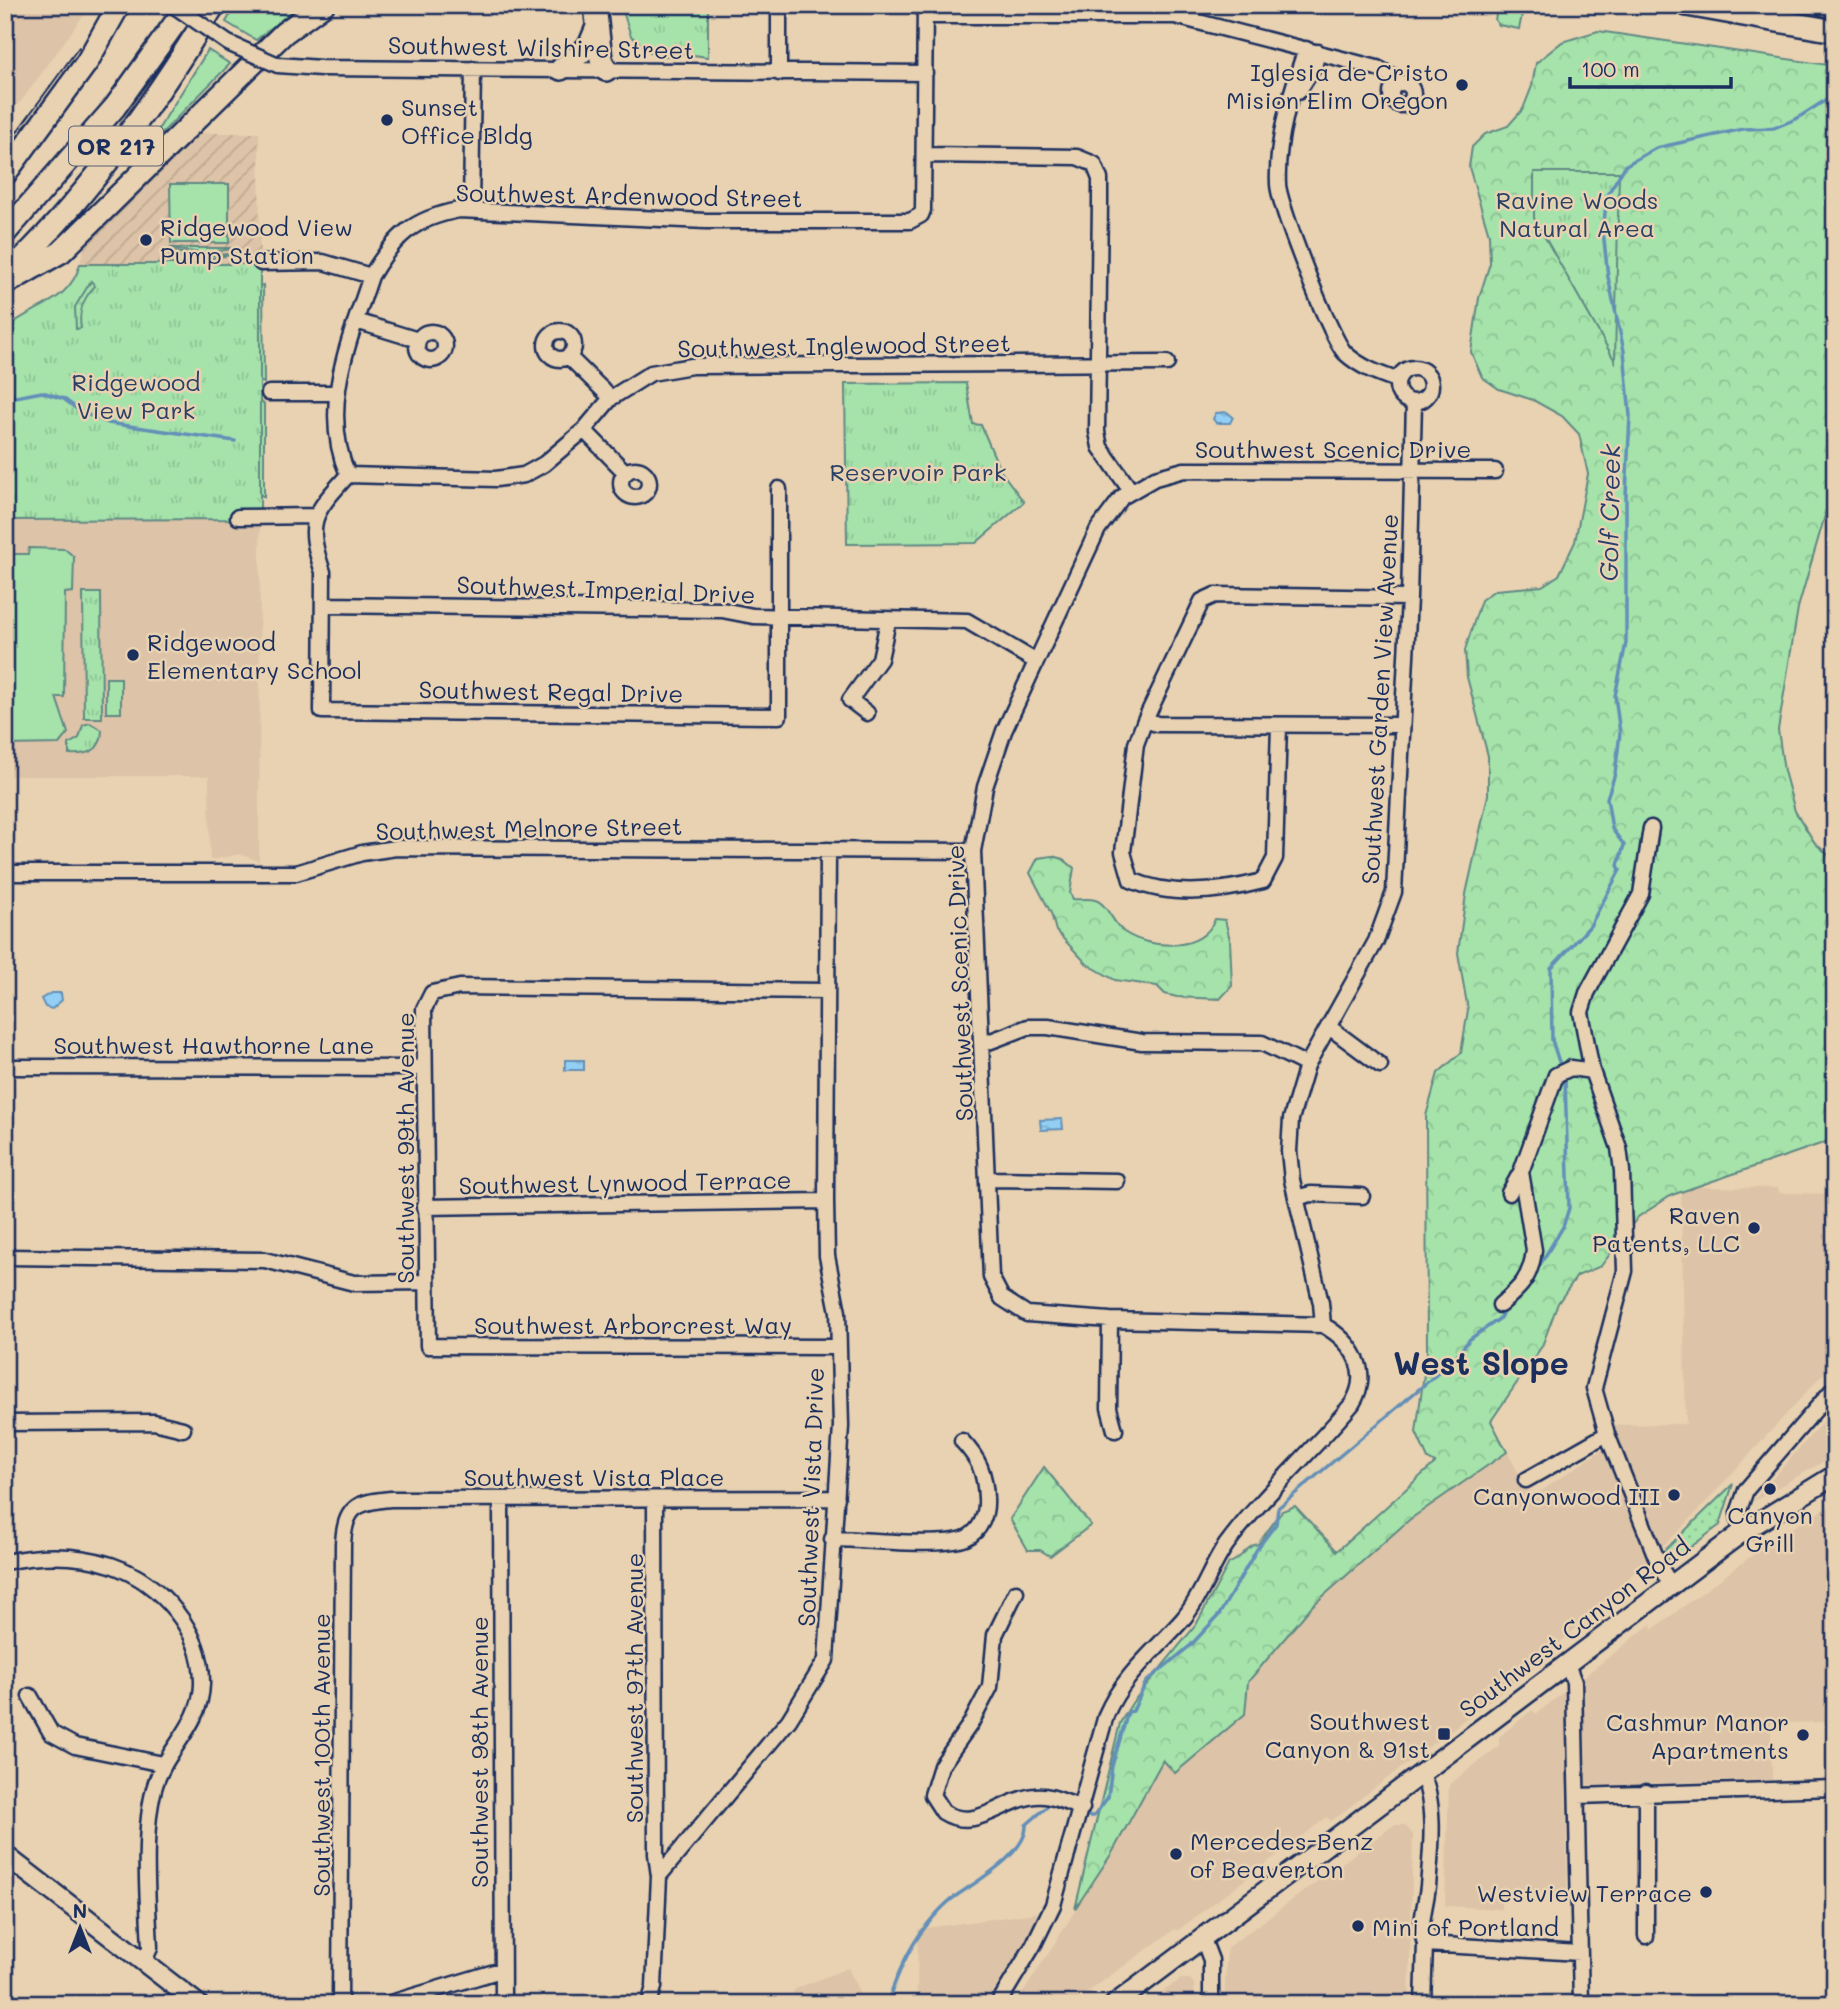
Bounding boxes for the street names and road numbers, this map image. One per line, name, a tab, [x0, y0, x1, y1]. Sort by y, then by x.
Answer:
street label: Southwest Wilshire Street	[388, 29, 694, 65]
road number: OR 217	[69, 127, 163, 166]
street label: Southwest Ardenwood Street	[455, 176, 803, 214]
street label: Southwest Inglewood Street	[677, 327, 1011, 363]
street label: Southwest Scenic Drive	[1195, 433, 1471, 464]
street label: Southwest Garden View Avenue	[1354, 513, 1404, 885]
street label: Southwest Imperial Drive	[456, 568, 756, 610]
street label: Southwest Regal Drive	[418, 673, 684, 709]
street label: Southwest Melnore Street	[375, 810, 683, 846]
street label: Southwest Scenic Drive	[939, 844, 979, 1122]
street label: Southwest 99th Avenue	[389, 1012, 420, 1284]
street label: Southwest Hawthorne Lane	[54, 1029, 374, 1060]
street label: Southwest Lynwood Terrace	[458, 1164, 792, 1200]
street label: Southwest Arborcrest Way	[474, 1309, 792, 1340]
street label: Southwest Vista Drive	[790, 1367, 830, 1627]
street label: Southwest Vista Place	[464, 1461, 724, 1492]
street label: Southwest Canyon Road	[1452, 1530, 1696, 1724]
street label: Southwest 97th Avenue	[618, 1553, 649, 1823]
street label: Southwest 100th Avenue	[305, 1613, 336, 1897]
street label: Southwest 98th Avenue	[463, 1616, 494, 1888]

